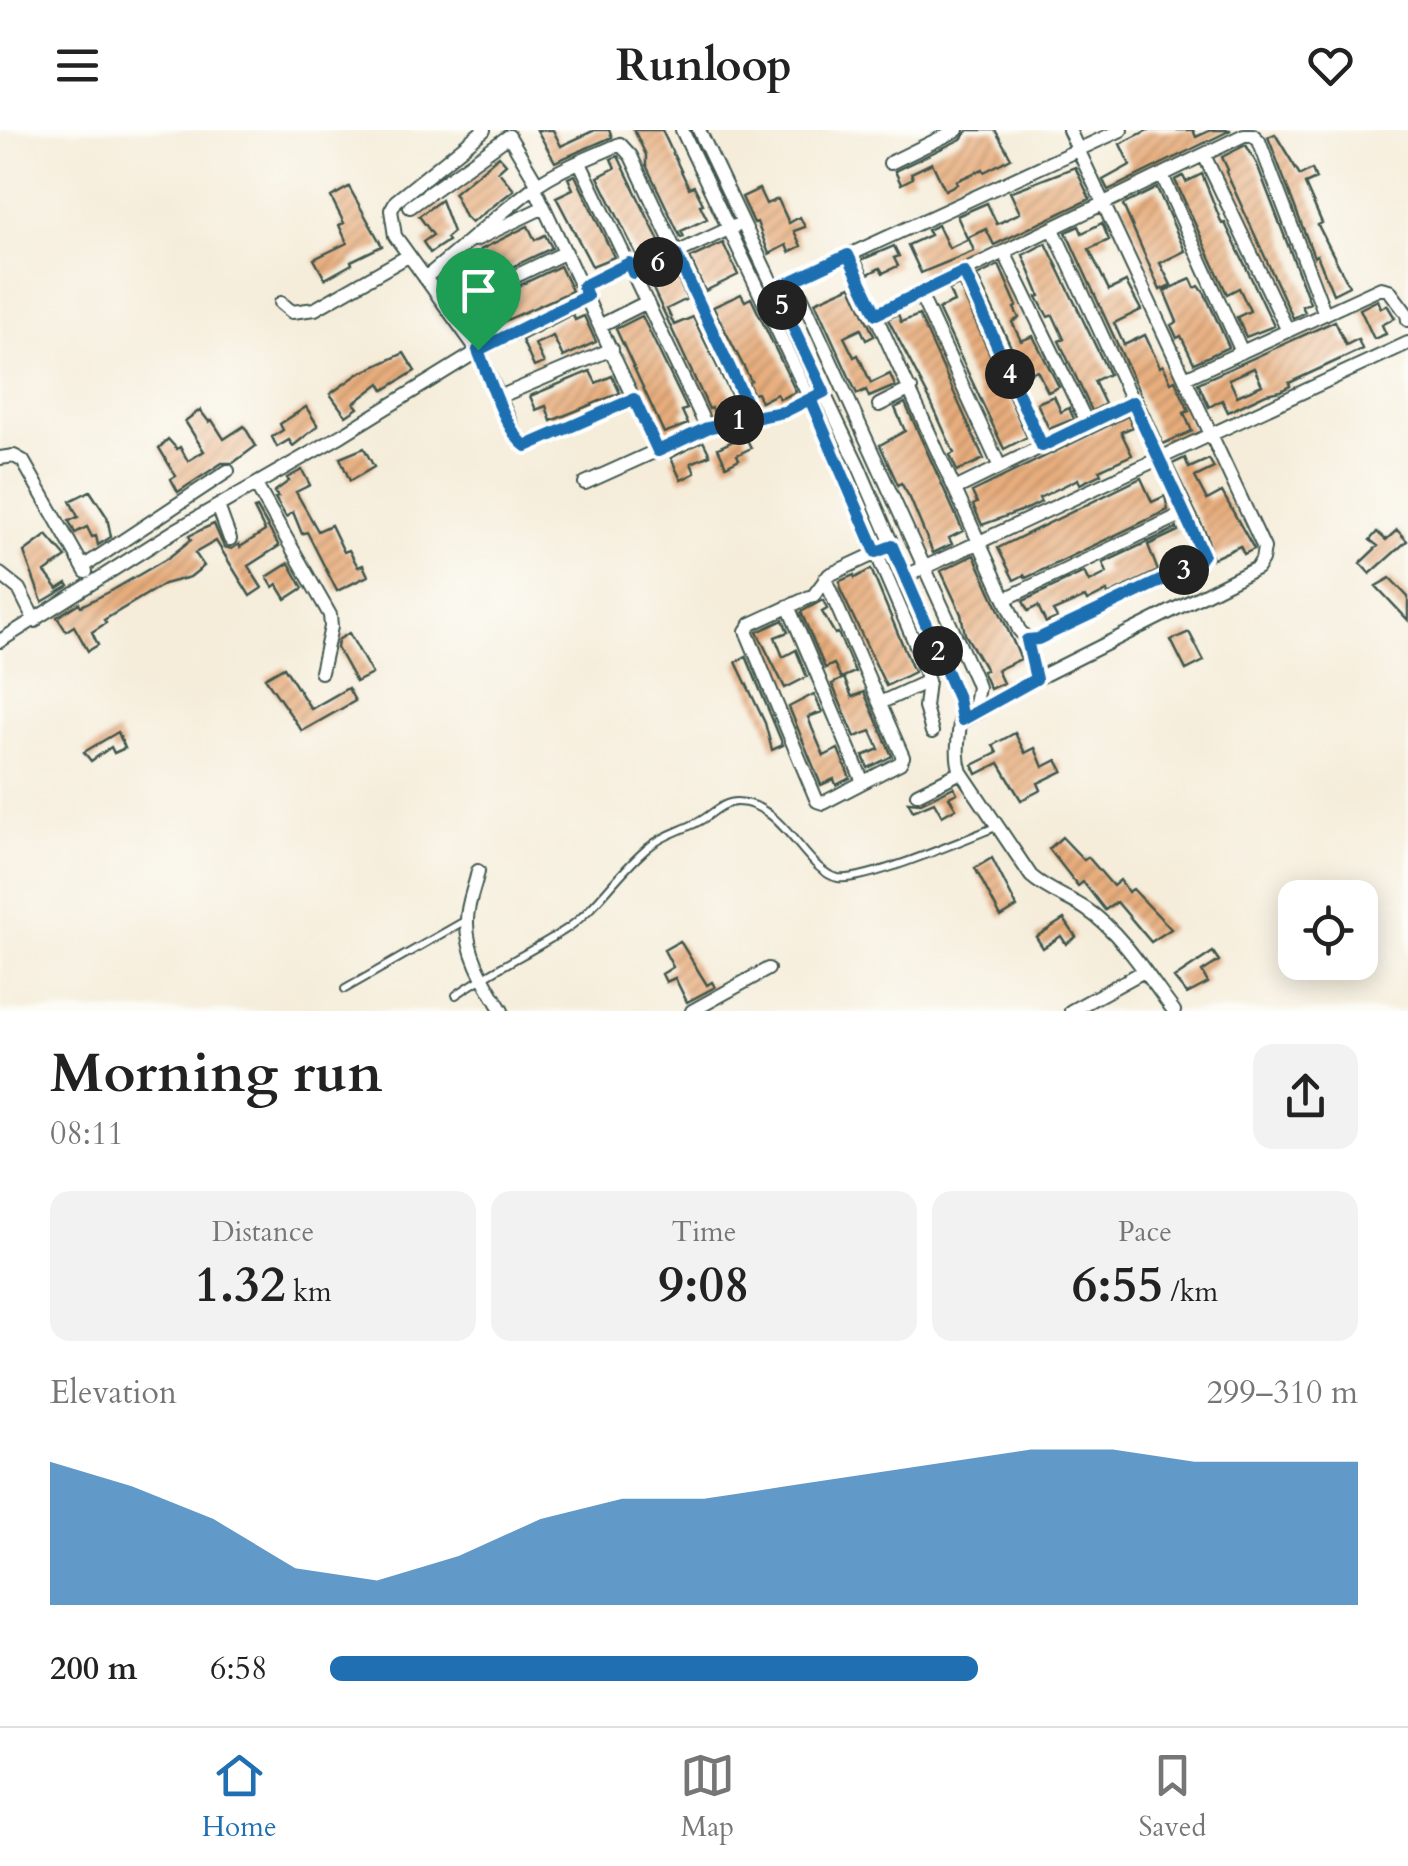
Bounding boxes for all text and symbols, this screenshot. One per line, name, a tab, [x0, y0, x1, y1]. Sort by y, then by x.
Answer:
text: Runloop	[616, 35, 792, 96]
icon: menu	[50, 38, 105, 93]
icon: heart	[1303, 38, 1358, 93]
pin: 6	[633, 237, 683, 287]
text: 6	[651, 243, 665, 281]
pin	[436, 248, 521, 351]
icon: arrive	[451, 263, 506, 318]
pin: 5	[757, 280, 807, 330]
text: 5	[775, 286, 789, 324]
pin: 4	[985, 349, 1035, 399]
text: 4	[1003, 355, 1017, 393]
pin: 1	[714, 395, 764, 445]
text: 1	[732, 401, 746, 439]
pin: 3	[1159, 545, 1209, 595]
text: 3	[1177, 551, 1191, 589]
pin: 2	[913, 626, 963, 676]
text: 2	[931, 632, 945, 670]
map controls	[1278, 880, 1378, 980]
button: locate	[1278, 880, 1378, 980]
text: Morning run	[50, 1037, 383, 1111]
button: share	[1253, 1044, 1358, 1149]
text: 08:11	[50, 1112, 124, 1156]
text: Distance	[212, 1213, 314, 1251]
text: Time	[672, 1213, 736, 1251]
text: Pace	[1118, 1213, 1172, 1251]
text: 1.32	[194, 1251, 286, 1319]
text: 9:08	[658, 1251, 750, 1319]
text: 6:55	[1072, 1251, 1163, 1319]
text: km	[286, 1273, 332, 1311]
text: /km	[1163, 1273, 1218, 1311]
text: Elevation	[50, 1371, 177, 1415]
text: 299–310 m	[1206, 1371, 1358, 1415]
text: 200 m	[50, 1647, 137, 1691]
text: 6:58	[210, 1647, 267, 1691]
tab: Home	[202, 1748, 277, 1846]
tab: Map	[680, 1748, 735, 1846]
tab: Saved	[1138, 1748, 1206, 1846]

